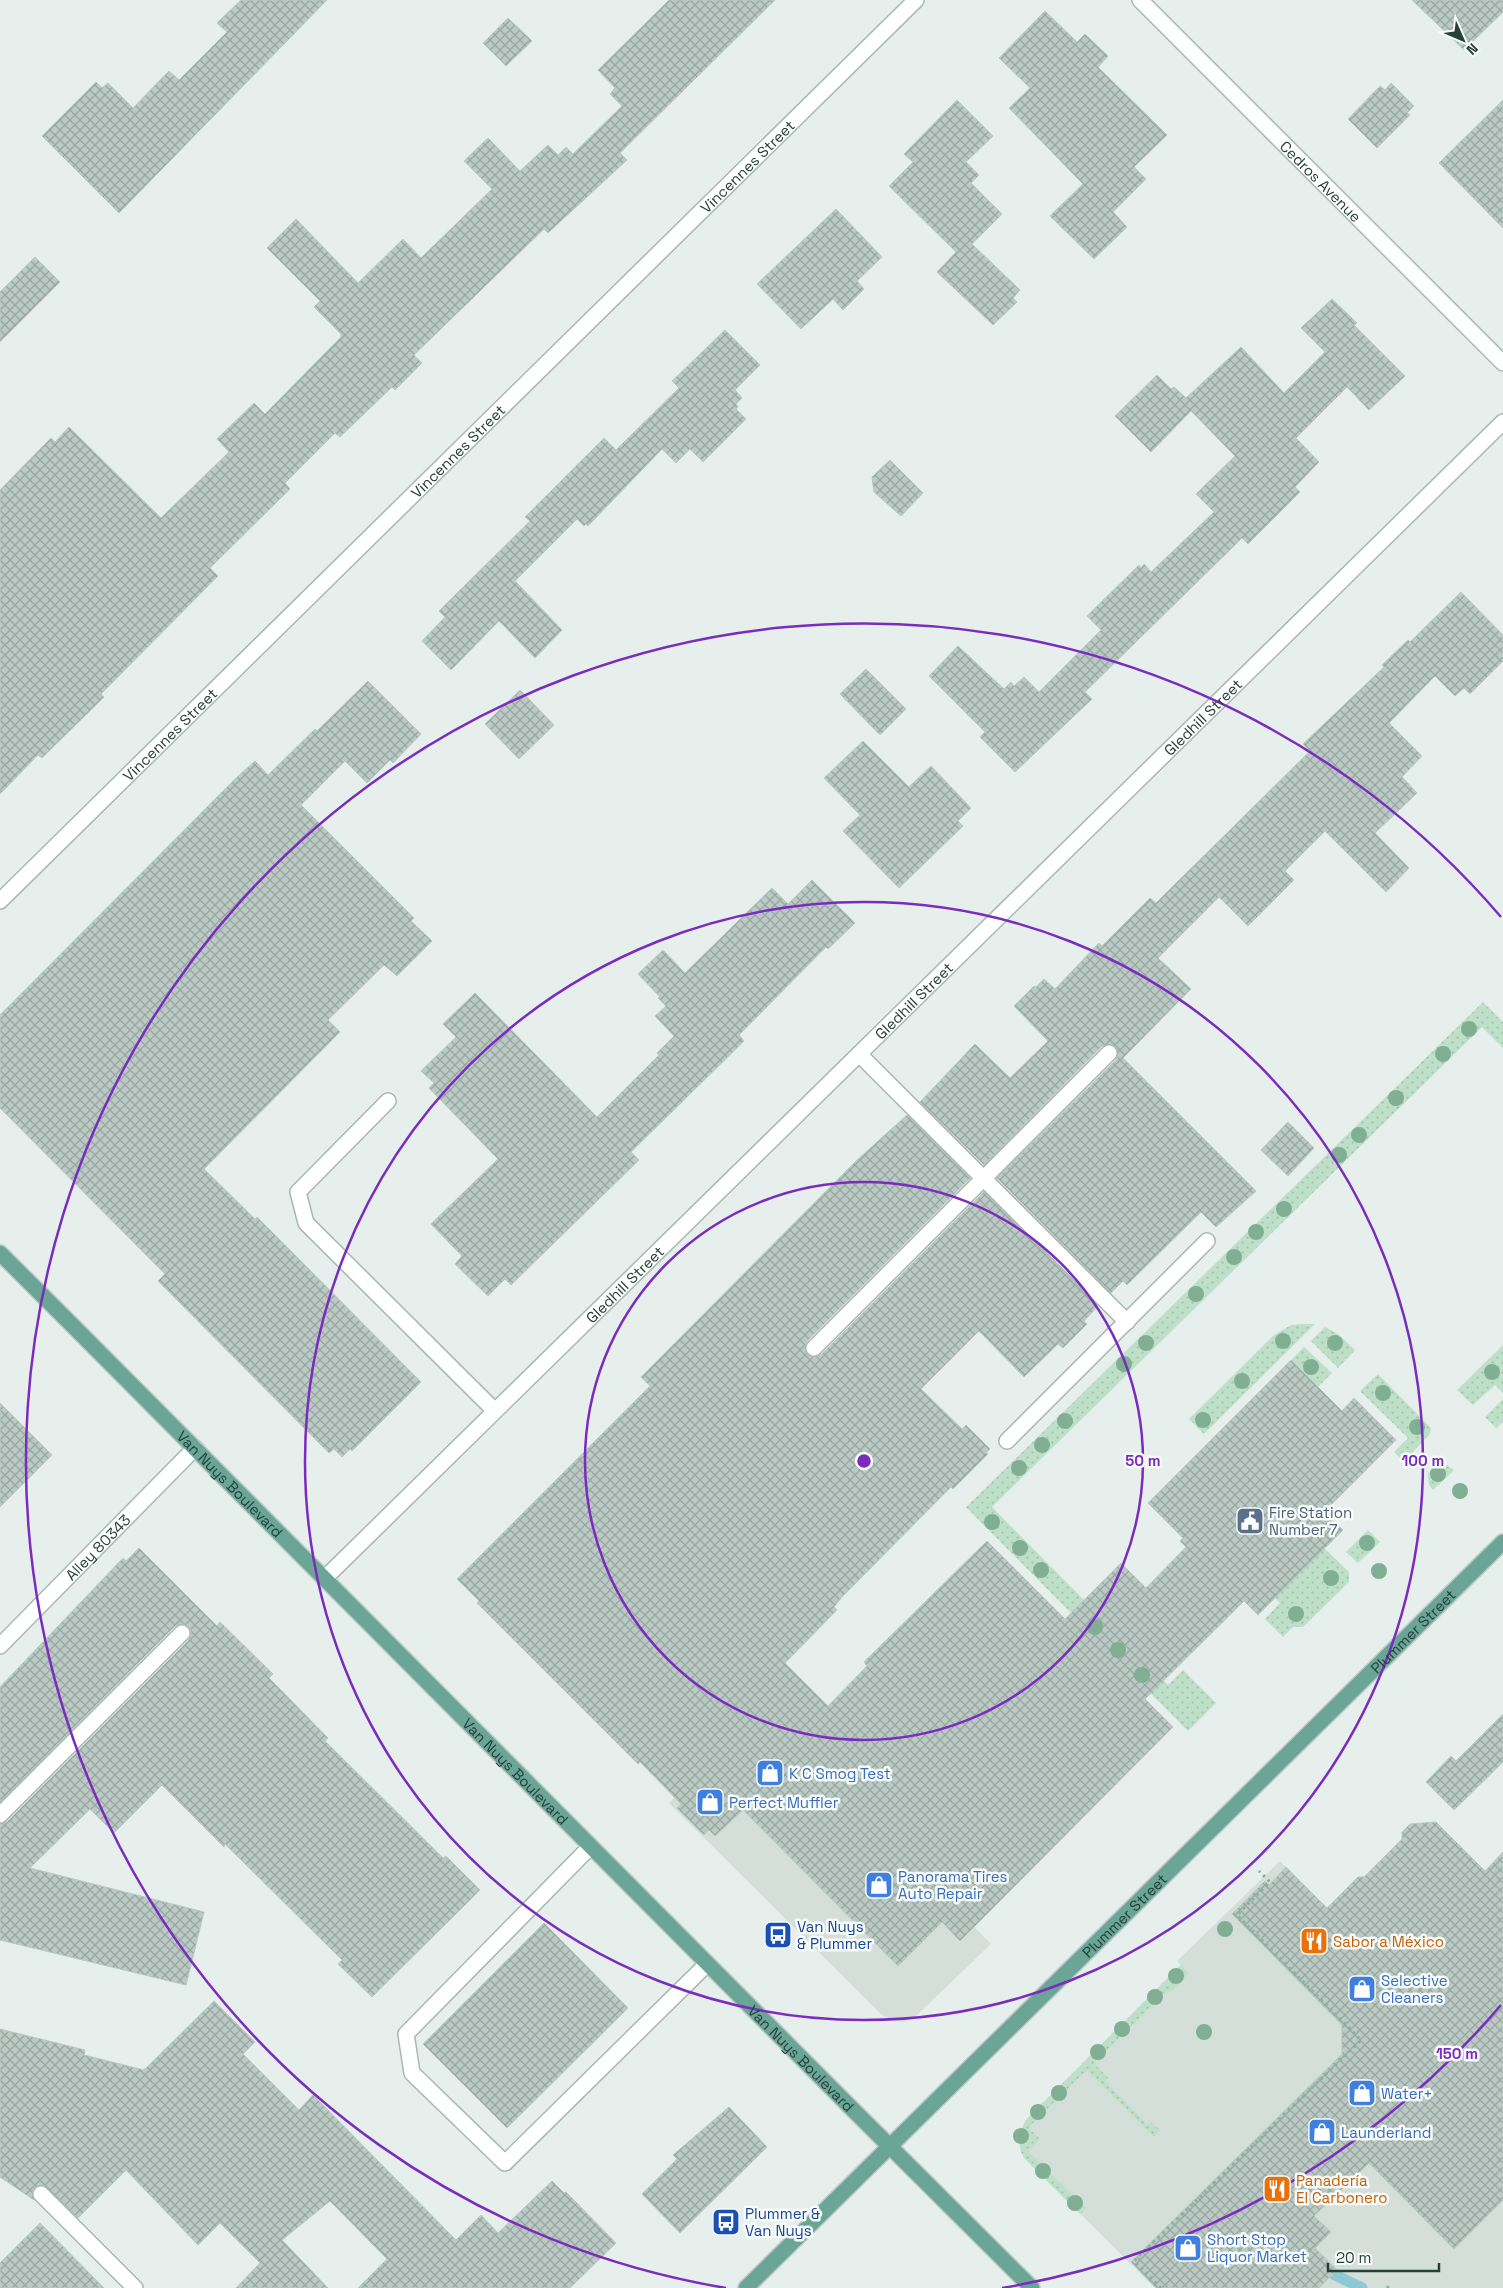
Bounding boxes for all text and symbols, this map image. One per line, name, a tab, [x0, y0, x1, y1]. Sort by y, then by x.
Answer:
north arrow	[1438, 15, 1488, 65]
text: N	[1463, 40, 1482, 59]
street label: Vincennes Street	[696, 115, 798, 217]
street label: Cedros Avenue	[1276, 136, 1366, 226]
street label: Vincennes Street	[406, 400, 509, 501]
street label: Gledhill Street	[1159, 674, 1246, 759]
street label: Vincennes Street	[118, 683, 221, 785]
street label: Gledhill Street	[870, 958, 957, 1043]
street label: Gledhill Street	[581, 1241, 668, 1327]
street label: Van Nuys Boulevard	[173, 1426, 287, 1541]
text: 50 m	[1125, 1451, 1161, 1470]
text: 100 m	[1402, 1451, 1444, 1470]
centre of rings	[855, 1452, 873, 1470]
place label: Fire Station Number 7	[1269, 1503, 1352, 1539]
public building icon: Fire Station Number 7	[1235, 1506, 1265, 1536]
street label: Alley 80343	[61, 1510, 134, 1584]
street label: Plummer Street	[1366, 1585, 1459, 1677]
street label: Van Nuys Boulevard	[459, 1714, 573, 1828]
shop icon: K C Smog Test	[755, 1758, 785, 1788]
place label: K C Smog Test	[789, 1764, 891, 1783]
shop icon: Perfect Muffler	[695, 1787, 725, 1817]
place label: Perfect Muffler	[729, 1793, 839, 1812]
place label: Panorama Tires Auto Repair	[898, 1867, 1008, 1903]
street label: Plummer Street	[1078, 1869, 1171, 1961]
shop icon: Panorama Tires Auto Repair	[864, 1870, 894, 1900]
place label: Van Nuys & Plummer	[797, 1917, 872, 1953]
bus stop icon: Van Nuys & Plummer	[763, 1920, 793, 1950]
restaurant icon: Sabor a México	[1299, 1926, 1329, 1956]
place label: Sabor a México	[1333, 1932, 1444, 1951]
place label: Selective Cleaners	[1381, 1971, 1448, 2007]
shop icon: Selective Cleaners	[1347, 1974, 1377, 2004]
street label: Van Nuys Boulevard	[744, 2001, 859, 2115]
text: 150 m	[1436, 2044, 1478, 2063]
shop icon: Water+	[1347, 2078, 1377, 2108]
place label: Water+	[1381, 2084, 1433, 2103]
shop icon: Launderland	[1307, 2117, 1337, 2147]
place label: Launderland	[1341, 2123, 1431, 2142]
place label: Panadería El Carbonero	[1296, 2171, 1388, 2207]
restaurant icon: Panadería El Carbonero	[1262, 2174, 1292, 2204]
place label: Plummer & Van Nuys	[745, 2204, 820, 2240]
bus stop icon: Plummer & Van Nuys	[711, 2207, 741, 2237]
place label: Short Stop Liquor Market	[1207, 2230, 1307, 2266]
shop icon: Short Stop Liquor Market	[1173, 2233, 1203, 2263]
scale bar	[1328, 2240, 1439, 2272]
text: 20 m	[1336, 2248, 1371, 2267]

